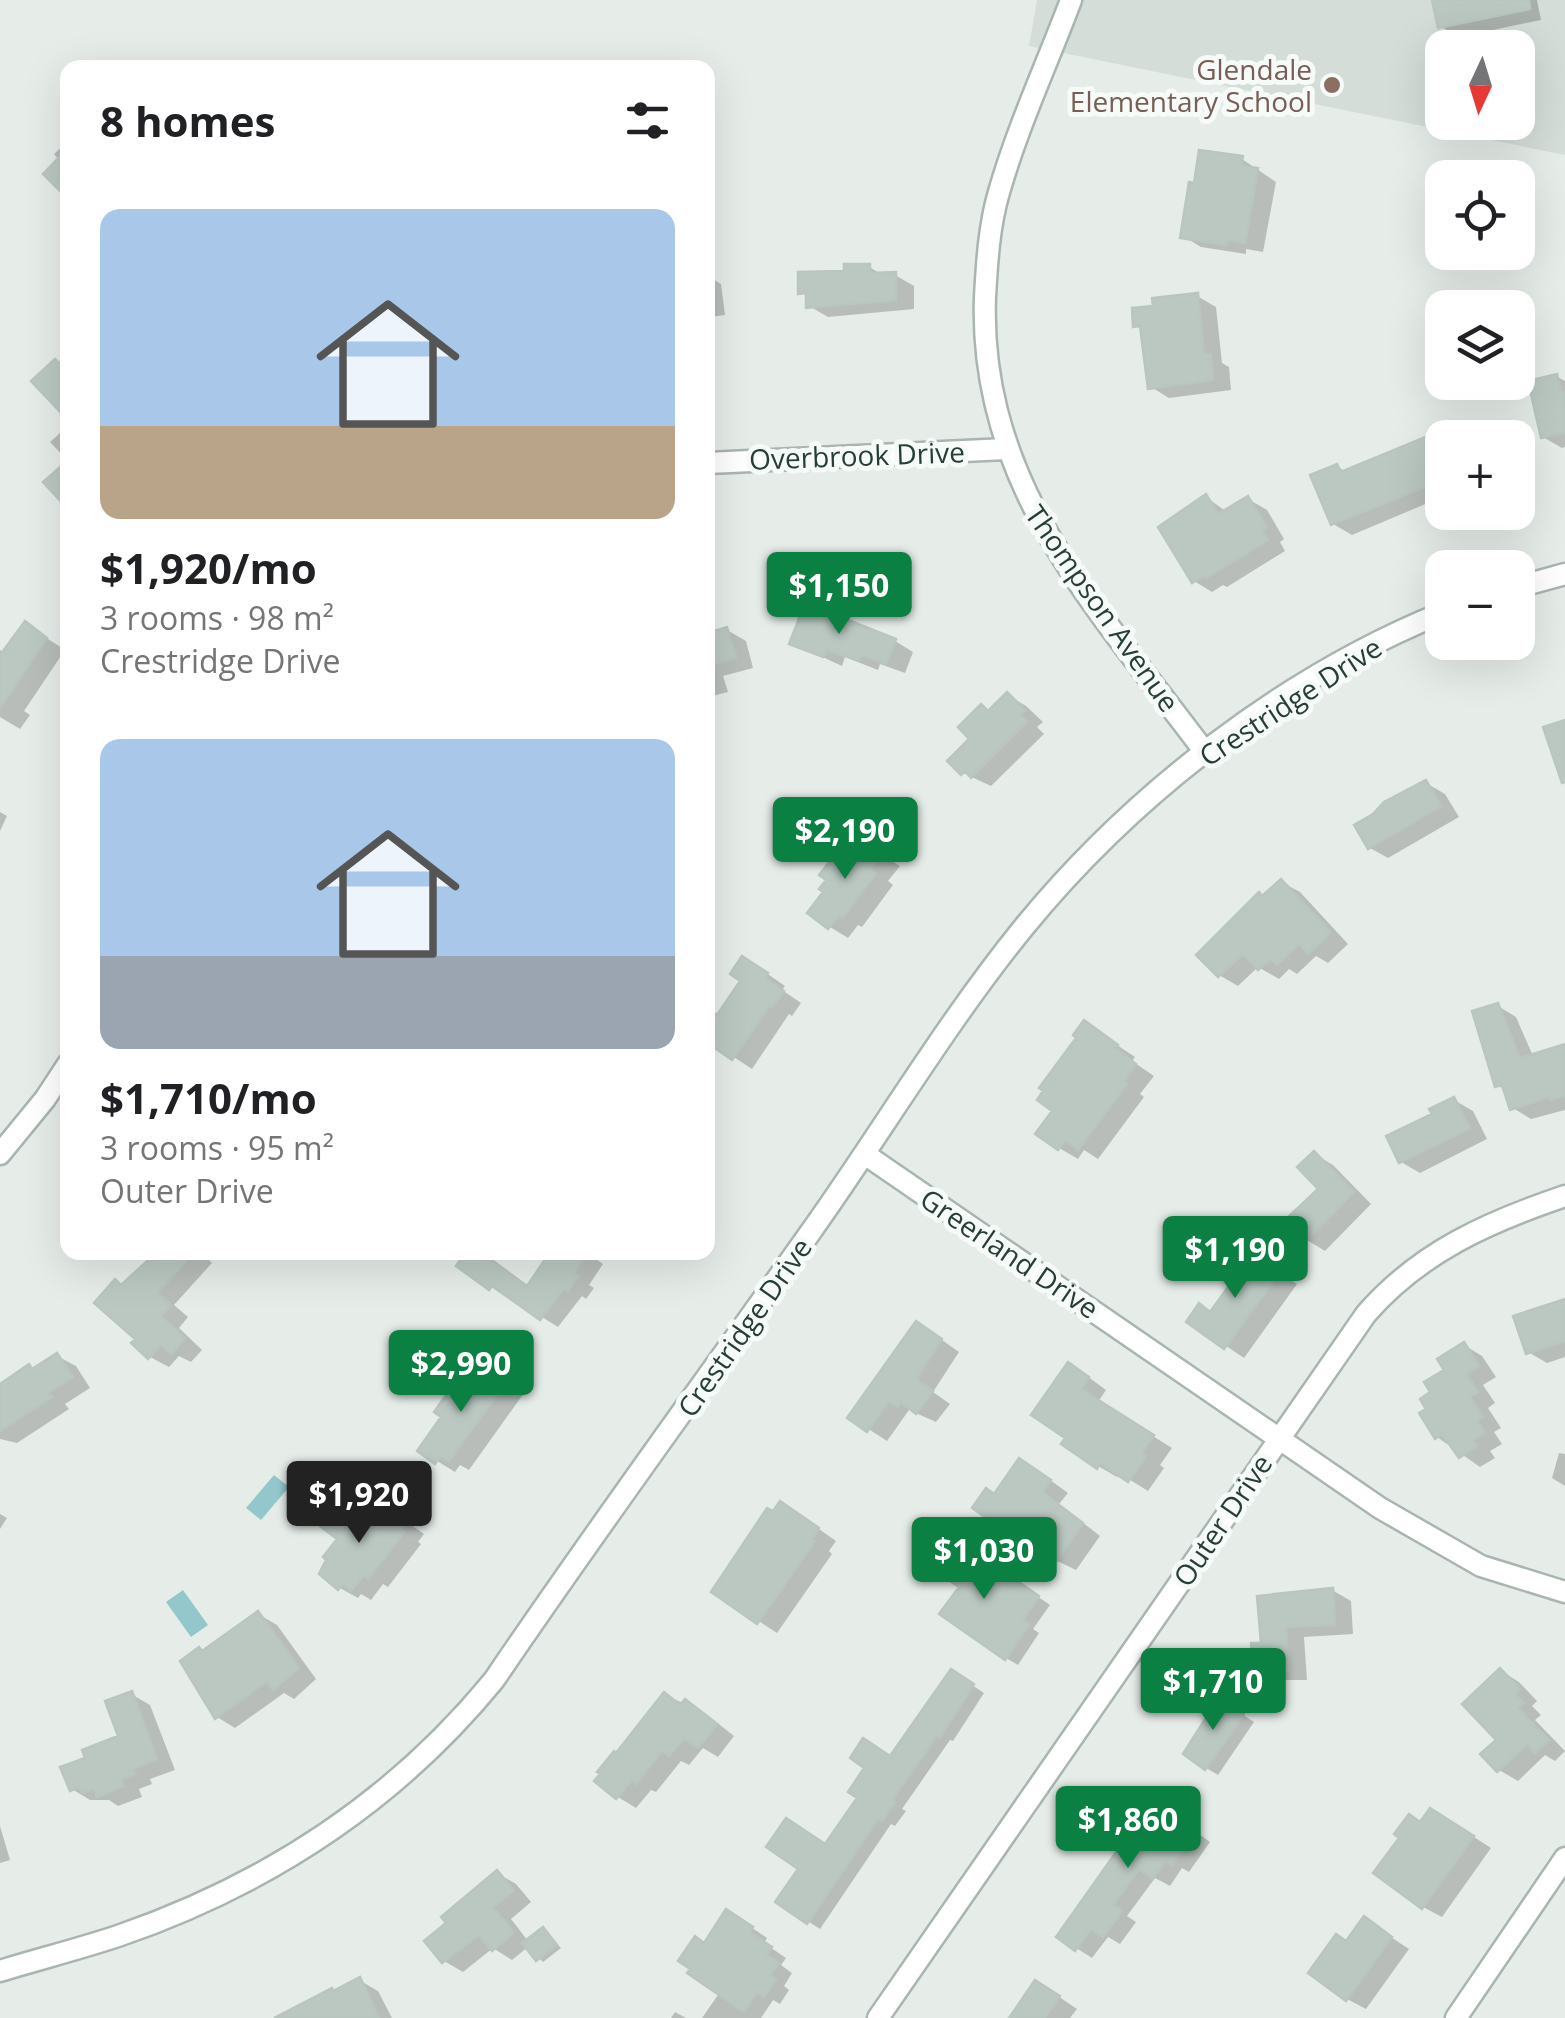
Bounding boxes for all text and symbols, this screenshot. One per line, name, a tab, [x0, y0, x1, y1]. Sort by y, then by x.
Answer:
north arrow	[1425, 30, 1535, 140]
map controls	[1425, 30, 1535, 660]
place label: Glendale Elementary School	[1070, 50, 1312, 120]
marker: Glendale Elementary School	[1321, 74, 1343, 96]
text: 8 homes	[100, 92, 275, 149]
icon: filters	[620, 93, 675, 148]
button: locate	[1425, 160, 1535, 270]
icon: home	[298, 274, 478, 454]
button: layers	[1425, 290, 1535, 400]
button: +	[1425, 420, 1535, 530]
street label: Overbrook Drive	[749, 432, 965, 478]
street label: Thompson Avenue	[1017, 497, 1189, 719]
text: $1,920/mo	[100, 539, 317, 596]
button: −	[1425, 550, 1535, 660]
pin: $1,150	[758, 552, 920, 637]
text: $1,150	[789, 563, 889, 606]
text: 3 rooms · 98 m²	[100, 596, 334, 639]
street label: Crestridge Drive	[1191, 628, 1389, 774]
text: Crestridge Drive	[100, 639, 341, 682]
pin: $2,190	[764, 797, 926, 882]
icon: home	[298, 804, 478, 984]
text: $2,190	[795, 808, 895, 851]
text: $1,710/mo	[100, 1069, 317, 1126]
text: 3 rooms · 95 m²	[100, 1126, 334, 1169]
text: Outer Drive	[100, 1169, 274, 1212]
street label: Greerland Drive	[913, 1179, 1107, 1327]
pin: $1,190	[1154, 1216, 1316, 1301]
text: $1,190	[1185, 1227, 1285, 1270]
street label: Crestridge Drive	[668, 1230, 820, 1424]
pin: $2,990	[380, 1330, 542, 1415]
text: $2,990	[411, 1341, 511, 1384]
street label: Outer Drive	[1164, 1446, 1280, 1594]
pin: $1,920	[278, 1461, 440, 1546]
text: $1,920	[309, 1472, 409, 1515]
pin: $1,030	[903, 1517, 1065, 1602]
text: $1,030	[934, 1528, 1034, 1571]
pin: $1,710	[1132, 1648, 1294, 1733]
text: $1,710	[1163, 1659, 1263, 1702]
pin: $1,860	[1047, 1786, 1209, 1871]
text: $1,860	[1078, 1797, 1178, 1840]

